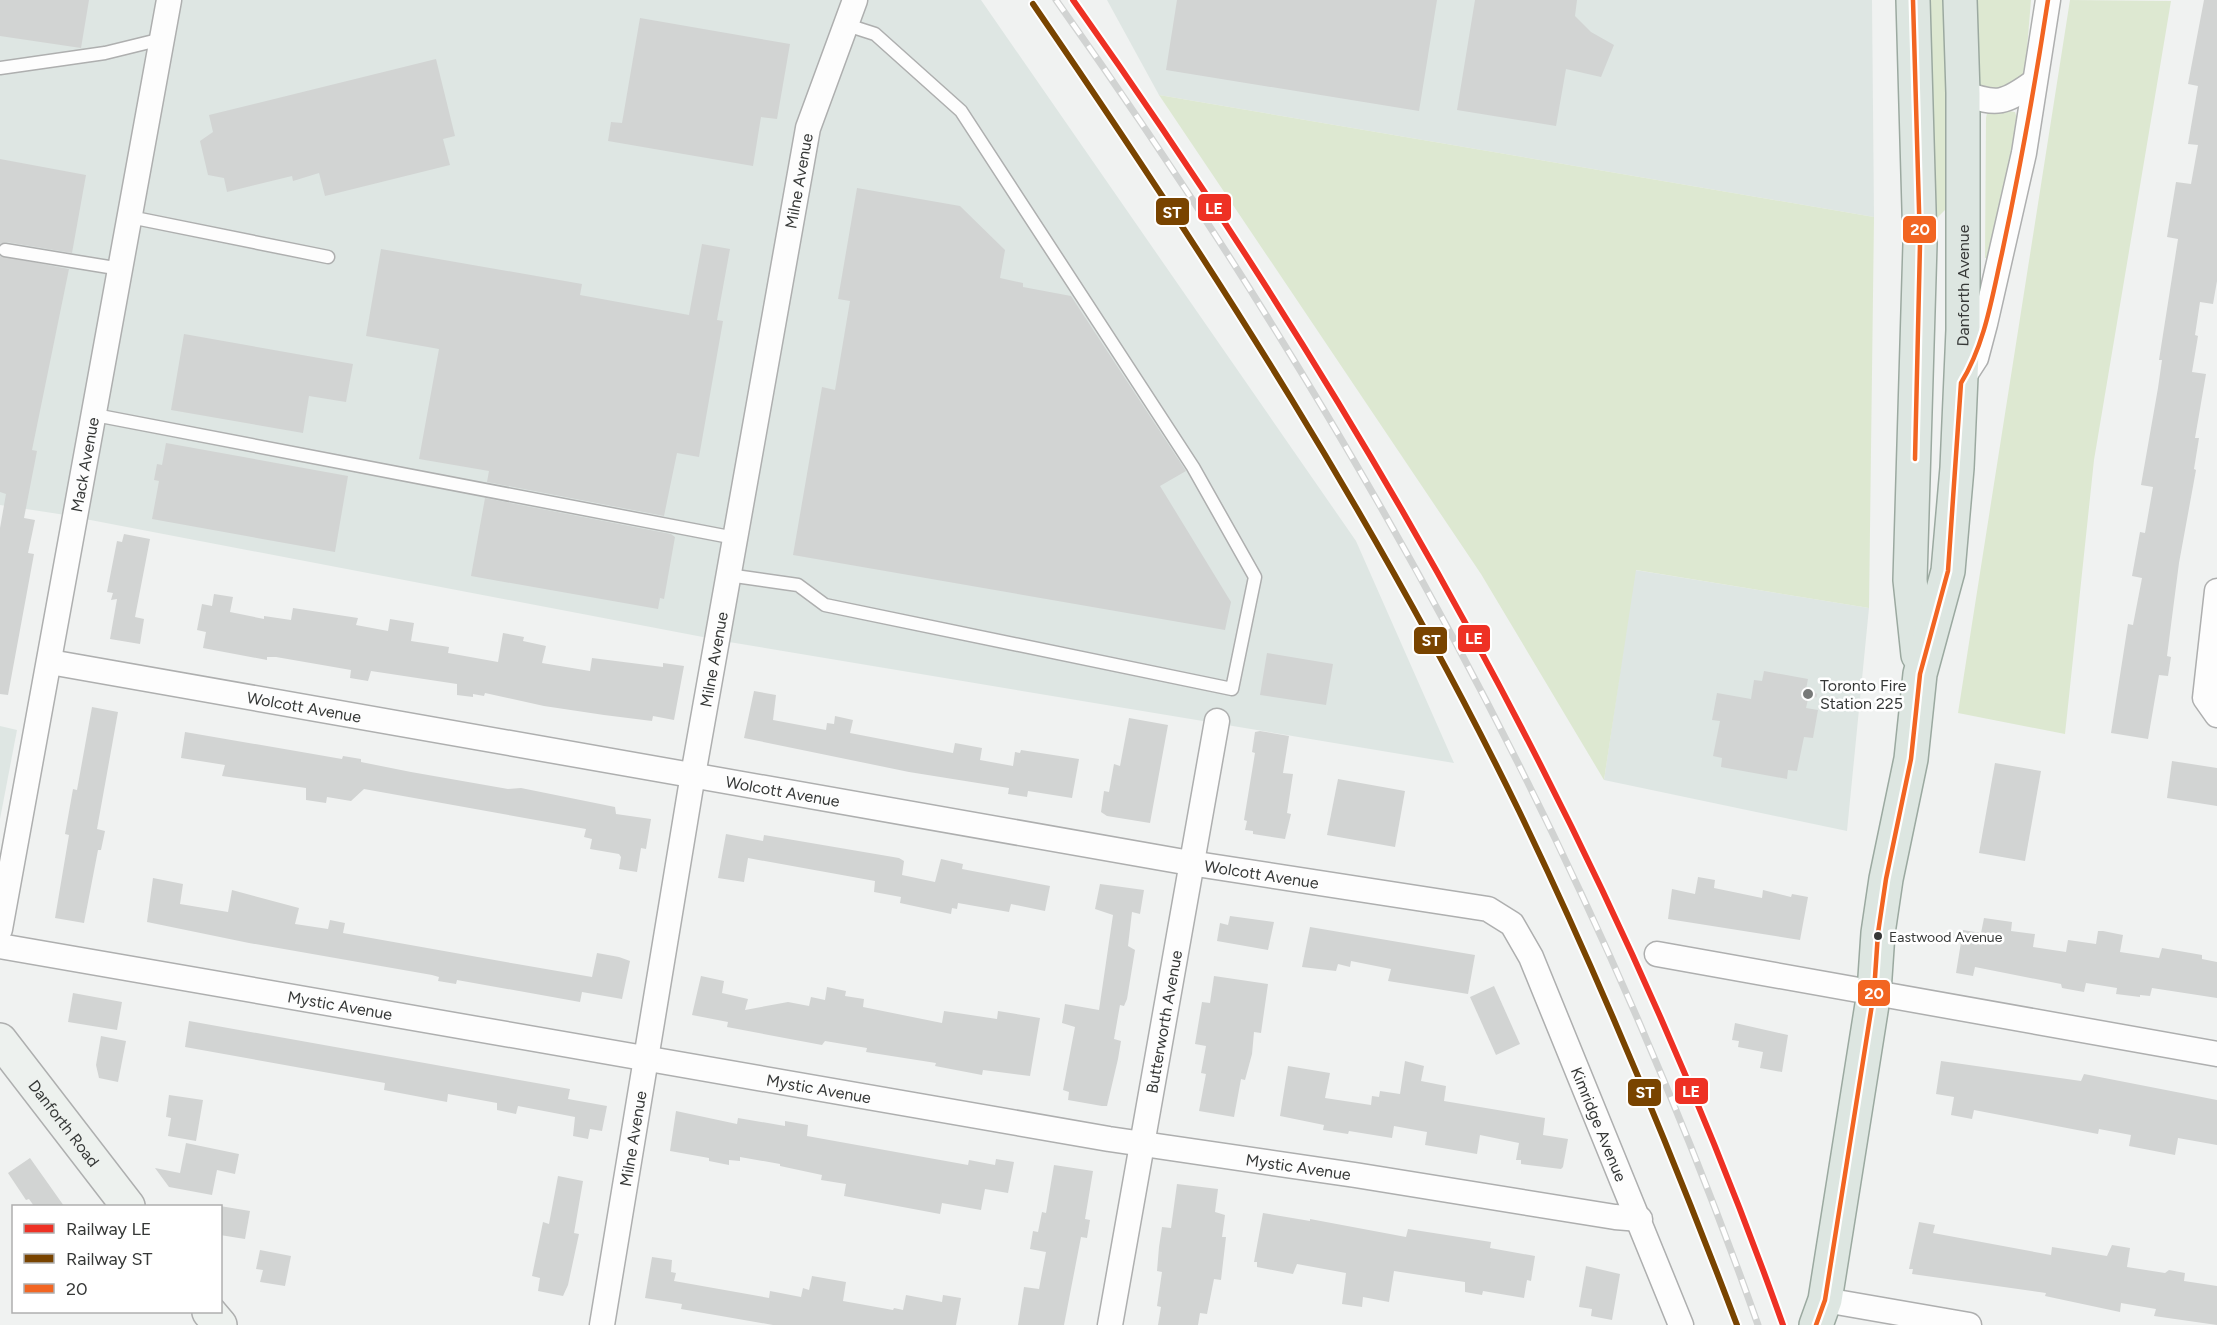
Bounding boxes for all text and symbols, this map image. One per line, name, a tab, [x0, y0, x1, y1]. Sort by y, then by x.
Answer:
street label: Milne Avenue	[781, 131, 817, 230]
line badge: LE	[1197, 193, 1232, 222]
line badge: ST	[1155, 197, 1190, 226]
text: LE	[1205, 199, 1223, 218]
text: ST	[1162, 203, 1182, 222]
line badge: 20	[1902, 215, 1937, 244]
text: 20	[1910, 220, 1930, 239]
street label: Danforth Avenue	[1953, 224, 1973, 347]
street label: Mack Avenue	[67, 415, 103, 514]
street label: Milne Avenue	[696, 610, 732, 709]
line badge: LE	[1457, 624, 1491, 653]
line badge: ST	[1413, 626, 1448, 655]
text: LE	[1465, 629, 1483, 648]
text: ST	[1421, 631, 1441, 650]
place label: Toronto Fire Station 225	[1820, 676, 1907, 713]
marker: Toronto Fire Station 225	[1801, 687, 1815, 701]
street label: Wolcott Avenue	[245, 688, 363, 727]
street label: Wolcott Avenue	[724, 772, 841, 811]
street label: Wolcott Avenue	[1203, 856, 1320, 893]
place label: Eastwood Avenue	[1889, 929, 2003, 946]
marker: Eastwood Avenue	[1872, 930, 1884, 942]
street label: Butterworth Avenue	[1142, 948, 1186, 1095]
line badge: 20	[1857, 979, 1891, 1007]
text: 20	[1864, 984, 1884, 1003]
street label: Mystic Avenue	[286, 987, 394, 1024]
street label: Kimridge Avenue	[1567, 1064, 1631, 1185]
street label: Mystic Avenue	[765, 1071, 873, 1107]
street label: Danforth Road	[24, 1076, 103, 1171]
line badge: LE	[1674, 1077, 1709, 1105]
line badge: ST	[1627, 1078, 1662, 1107]
text: LE	[1682, 1082, 1700, 1101]
text: ST	[1635, 1083, 1655, 1102]
street label: Milne Avenue	[616, 1089, 651, 1188]
street label: Mystic Avenue	[1244, 1150, 1352, 1184]
legend	[12, 1205, 222, 1313]
text: Railway LE	[66, 1218, 151, 1240]
text: Railway ST	[66, 1248, 152, 1270]
text: 20	[66, 1278, 88, 1300]

